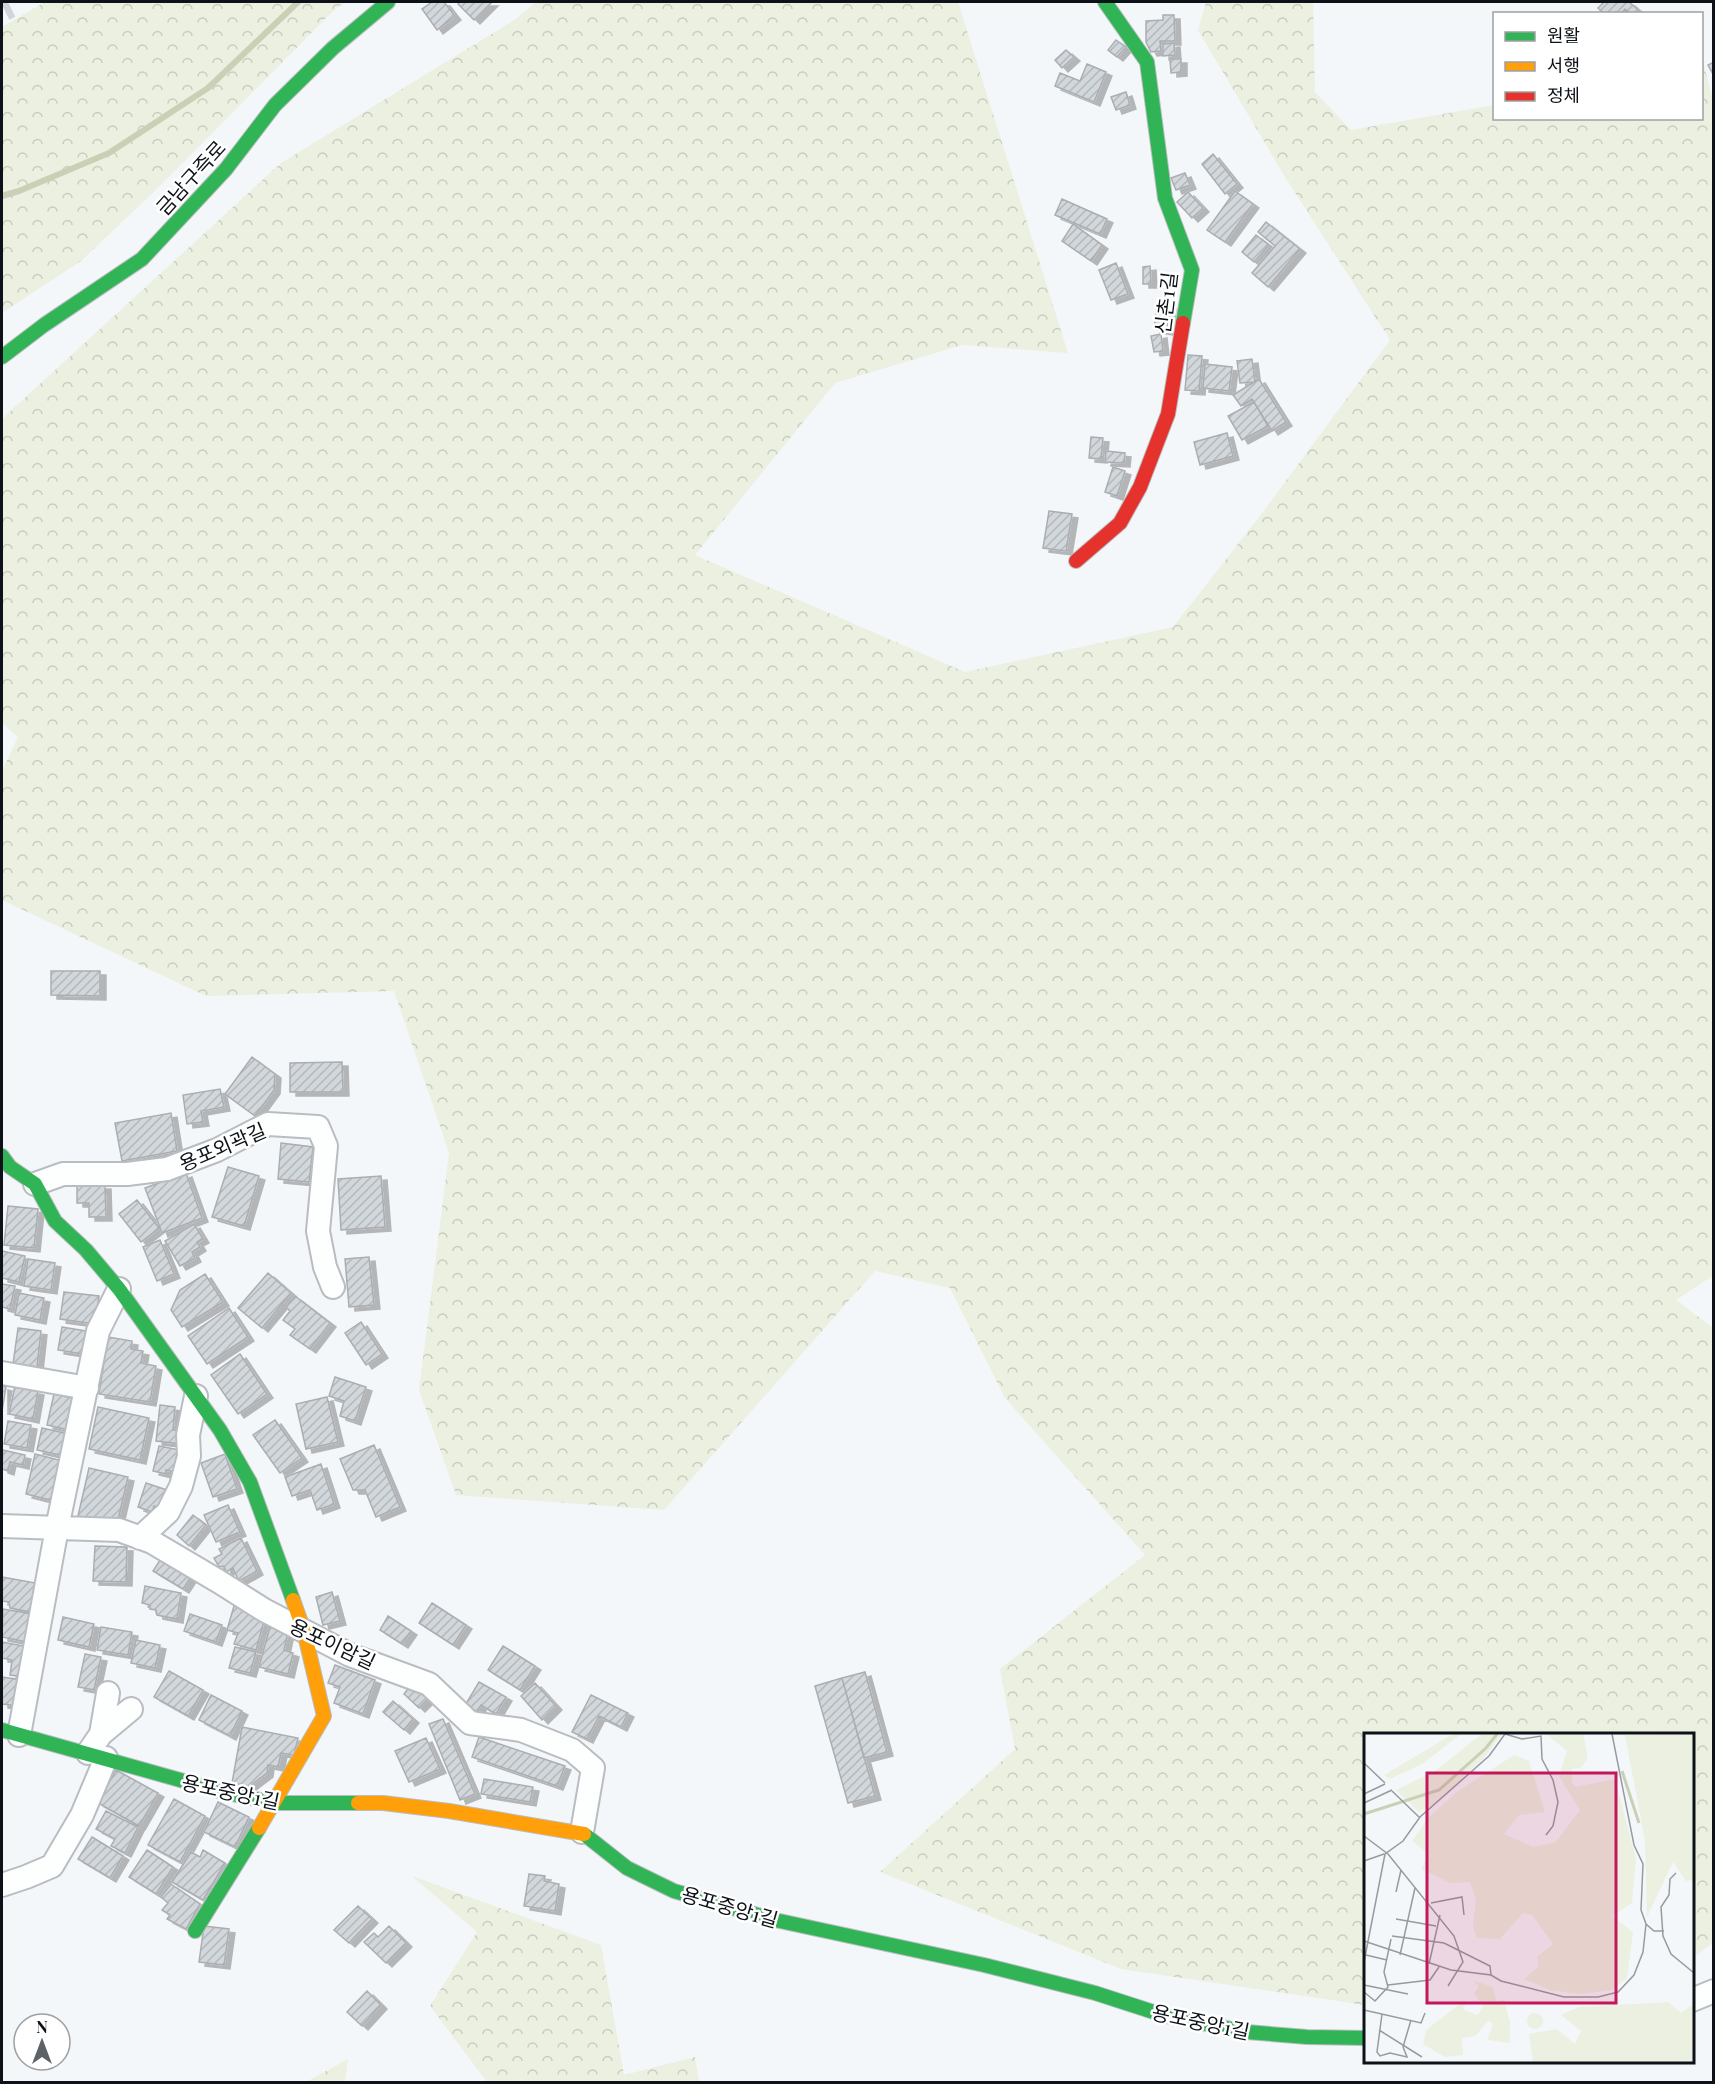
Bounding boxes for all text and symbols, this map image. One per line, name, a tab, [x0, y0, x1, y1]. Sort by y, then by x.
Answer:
legend	[1493, 12, 1703, 120]
text: 원활	[1547, 23, 1580, 47]
text: 서행	[1547, 53, 1580, 77]
text: 정체	[1547, 83, 1580, 107]
street label: 금남구즉로	[149, 134, 231, 220]
street label: 신촌1길	[1148, 270, 1182, 336]
street label: 용포외곽길	[174, 1116, 270, 1176]
street label: 용포이암길	[286, 1611, 380, 1675]
inset map	[1364, 1733, 1694, 2063]
street label: 용포중앙1길	[180, 1767, 282, 1815]
street label: 용포중앙1길	[679, 1879, 781, 1933]
street label: 용포중앙1길	[1150, 1997, 1252, 2045]
north arrow	[12, 2012, 72, 2072]
text: N	[36, 2016, 48, 2037]

